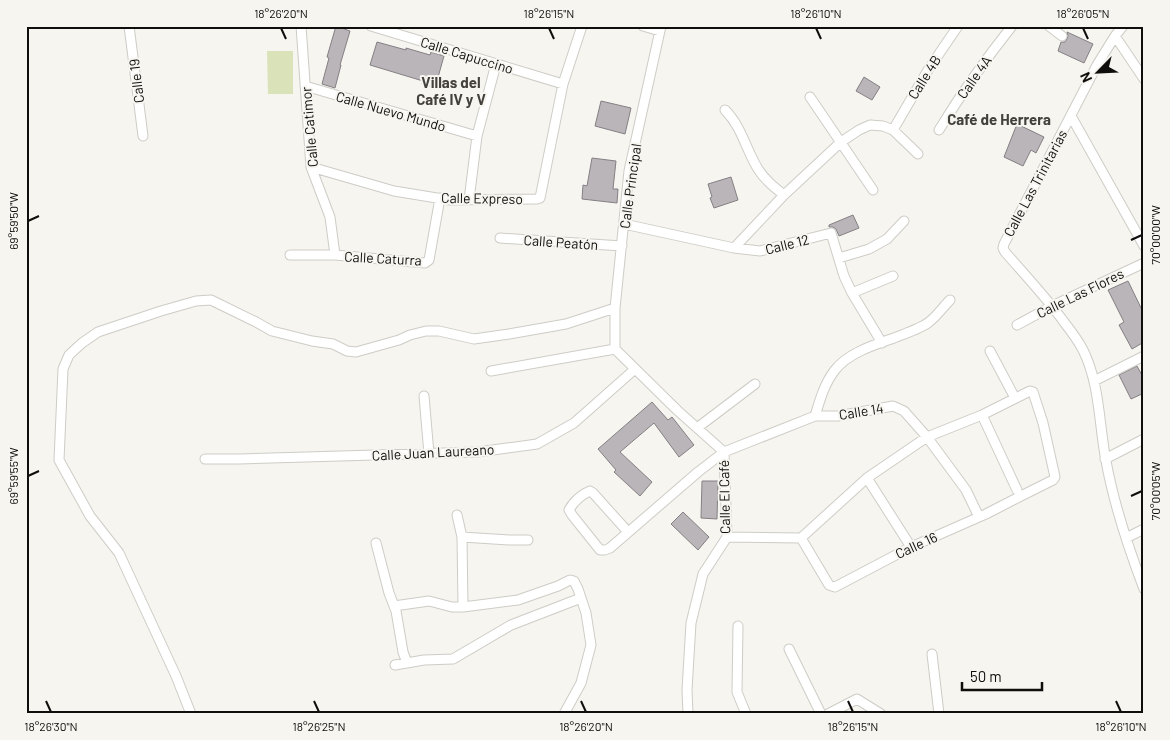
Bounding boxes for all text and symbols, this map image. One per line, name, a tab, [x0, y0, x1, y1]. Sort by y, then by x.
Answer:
text: 18°26'20"N	[254, 6, 308, 20]
text: 18°26'15"N	[524, 6, 574, 20]
text: 18°26'10"N	[790, 6, 842, 20]
text: 18°26'05"N	[1056, 6, 1110, 20]
street label: Calle Capuccino	[419, 33, 515, 77]
north arrow	[1072, 48, 1122, 98]
street label: Calle 4B	[904, 52, 944, 102]
street label: Calle 4A	[953, 52, 995, 102]
street label: Calle 19	[125, 58, 147, 104]
text: N	[1076, 70, 1095, 85]
district label: Villas del Café IV y V	[416, 73, 486, 108]
street label: Calle Catimor	[297, 86, 321, 168]
street label: Calle Nuevo Mundo	[334, 87, 448, 135]
district label: Café de Herrera	[947, 110, 1051, 128]
street label: Calle Las Trinitarias	[1000, 126, 1070, 239]
street label: Calle Principal	[616, 142, 644, 230]
street label: Calle Expreso	[441, 189, 523, 207]
text: 69°59'50"W	[6, 192, 20, 250]
text: 70°00'00"W	[1148, 205, 1162, 265]
street label: Calle 12	[763, 230, 811, 258]
street label: Calle Peatón	[523, 231, 599, 253]
street label: Calle Caturra	[344, 247, 422, 269]
street label: Calle Las Flores	[1034, 264, 1127, 321]
street label: Calle 14	[838, 399, 884, 423]
street label: Calle Juan Laureano	[371, 440, 495, 464]
text: 69°59'55"W	[6, 447, 20, 505]
street label: Calle El Café	[715, 460, 733, 534]
text: 70°00'05"W	[1148, 461, 1162, 520]
street label: Calle 16	[892, 528, 940, 562]
scale bar	[962, 660, 1042, 692]
text: 50 m	[970, 667, 1002, 685]
text: 18°26'30"N	[24, 719, 78, 733]
text: 18°26'25"N	[292, 719, 346, 733]
text: 18°26'20"N	[559, 719, 613, 733]
text: 18°26'15"N	[828, 719, 878, 733]
text: 18°26'10"N	[1095, 719, 1147, 733]

